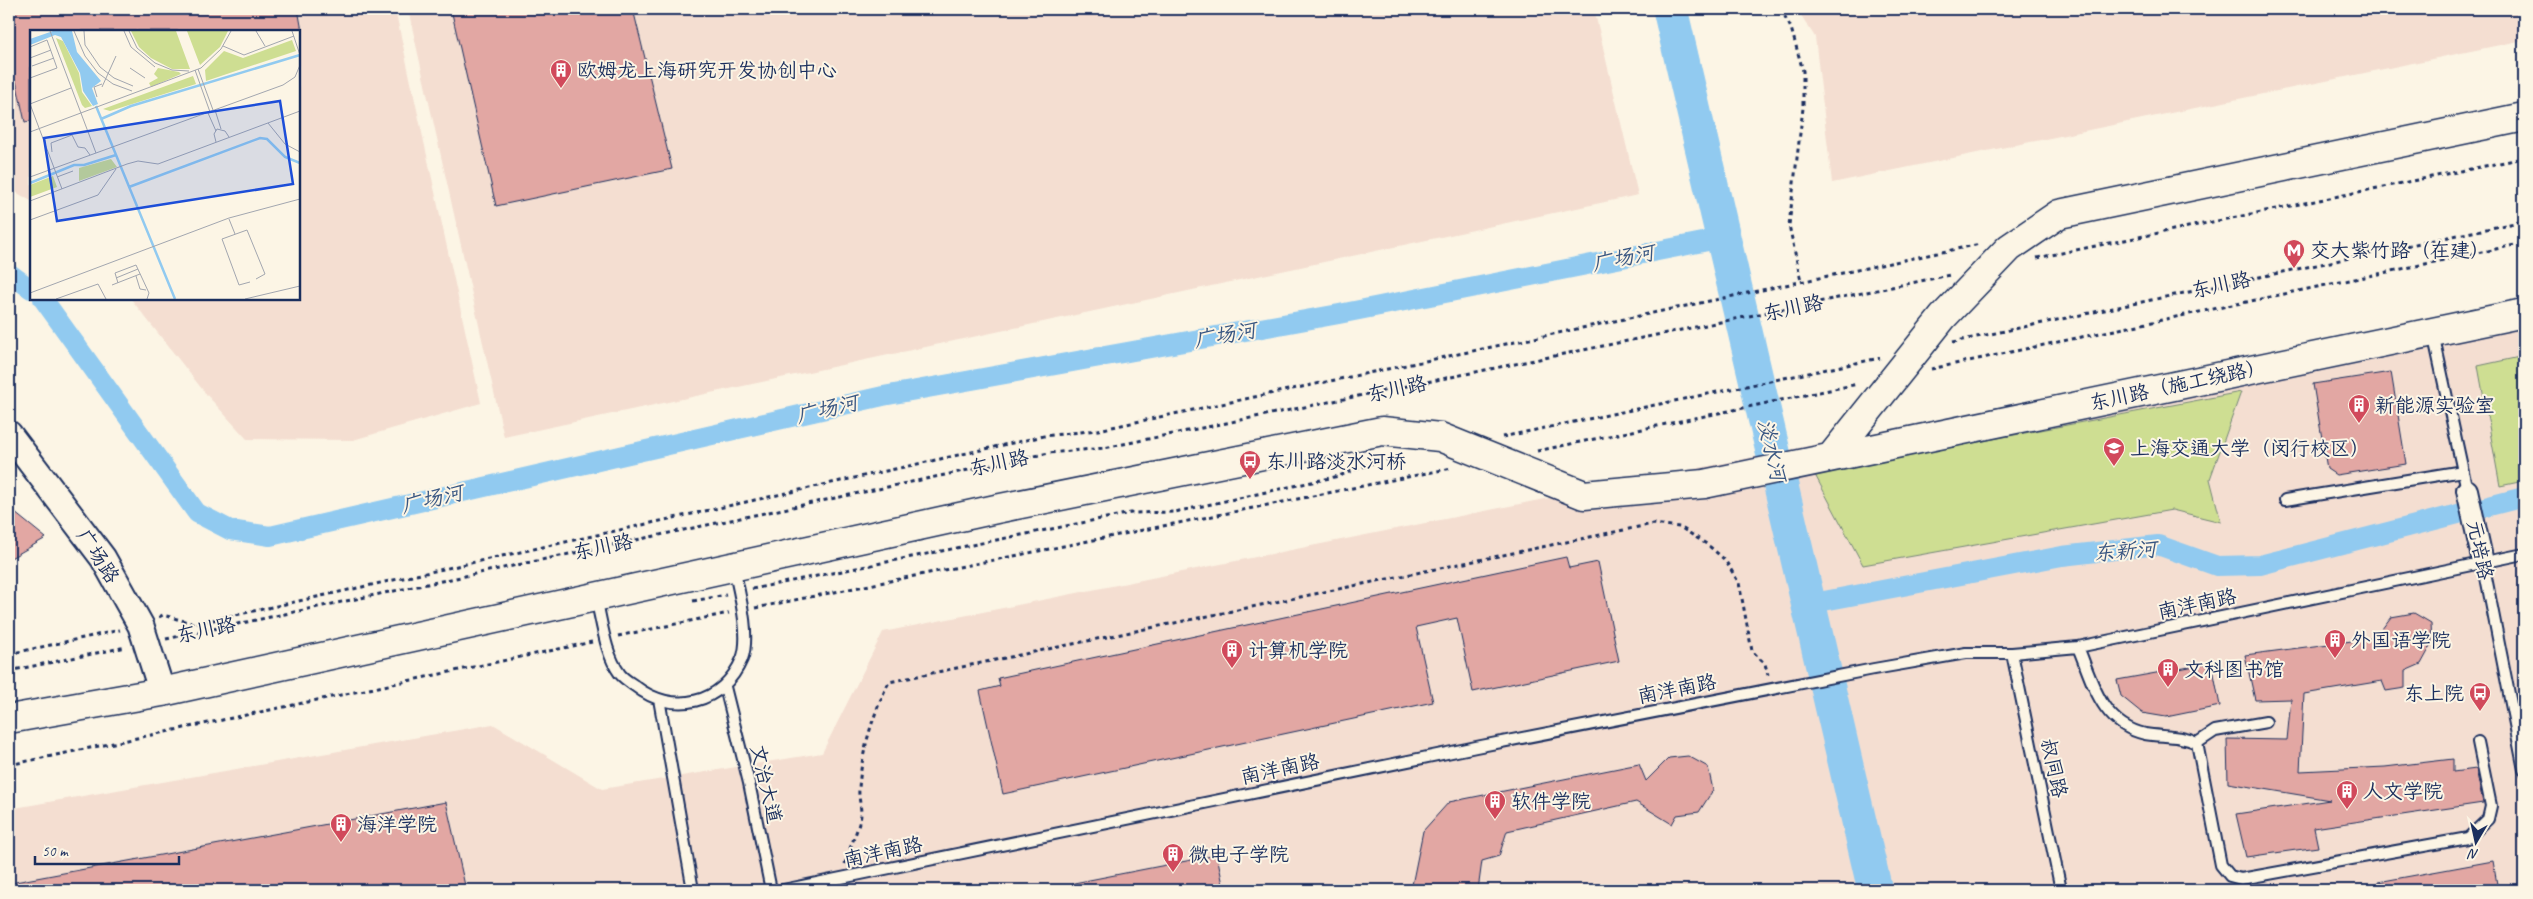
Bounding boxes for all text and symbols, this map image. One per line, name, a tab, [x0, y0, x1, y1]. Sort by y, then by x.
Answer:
inset map	[30, 30, 300, 300]
building icon: 欧姆龙上海研究开发协创中心	[549, 58, 573, 89]
place label: 欧姆龙上海研究开发协创中心	[577, 58, 837, 83]
metro station icon: 交大紫竹路（在建）	[2282, 238, 2306, 269]
place label: 交大紫竹路（在建）	[2310, 238, 2490, 263]
water label: 广场河	[1590, 239, 1659, 277]
street label: 东川路	[2189, 266, 2254, 303]
street label: 东川路	[1761, 289, 1826, 326]
water label: 广场河	[1192, 316, 1261, 353]
street label: 东川路（施工绕路）	[2087, 354, 2269, 416]
street label: 东川路	[1365, 370, 1430, 407]
water label: 广场河	[793, 389, 864, 429]
building icon: 新能源实验室	[2347, 393, 2371, 424]
place label: 新能源实验室	[2375, 393, 2495, 418]
water label: 淡水河	[1752, 416, 1792, 487]
school or university icon: 上海交通大学（闵行校区）	[2102, 436, 2126, 467]
place label: 上海交通大学（闵行校区）	[2130, 436, 2370, 461]
street label: 东川路	[967, 444, 1032, 481]
bus stop icon: 东川路淡水河桥	[1238, 449, 1262, 480]
place label: 东川路淡水河桥	[1266, 449, 1406, 474]
water label: 广场河	[398, 479, 469, 519]
street label: 元培路	[2462, 518, 2499, 583]
street label: 广场路	[71, 524, 125, 589]
street label: 东川路	[571, 528, 636, 565]
water label: 东新河	[2093, 536, 2160, 566]
street label: 南洋南路	[2155, 583, 2240, 625]
street label: 东川路	[174, 611, 239, 648]
building icon: 外国语学院	[2323, 628, 2347, 659]
place label: 外国语学院	[2351, 628, 2451, 653]
building icon: 计算机学院	[1220, 638, 1244, 669]
place label: 计算机学院	[1248, 638, 1348, 663]
building icon: 文科图书馆	[2156, 657, 2180, 688]
place label: 文科图书馆	[2184, 657, 2284, 682]
street label: 南洋南路	[1635, 669, 1720, 709]
place label: 东上院	[2404, 681, 2464, 706]
bus stop icon: 东上院	[2468, 681, 2492, 712]
street label: 叔同路	[2036, 736, 2073, 801]
street label: 文治大道	[745, 742, 787, 826]
street label: 南洋南路	[1238, 748, 1323, 790]
building icon: 人文学院	[2335, 779, 2359, 810]
place label: 人文学院	[2363, 779, 2443, 804]
building icon: 软件学院	[1483, 789, 1507, 820]
place label: 软件学院	[1511, 789, 1591, 814]
building icon: 海洋学院	[329, 812, 353, 843]
place label: 海洋学院	[357, 812, 437, 837]
north arrow	[2450, 816, 2500, 866]
street label: 南洋南路	[841, 831, 926, 873]
scale bar	[35, 834, 179, 866]
text: 50 m	[42, 842, 69, 861]
building icon: 微电子学院	[1161, 842, 1185, 873]
place label: 微电子学院	[1189, 842, 1289, 867]
text: N	[2466, 845, 2480, 863]

